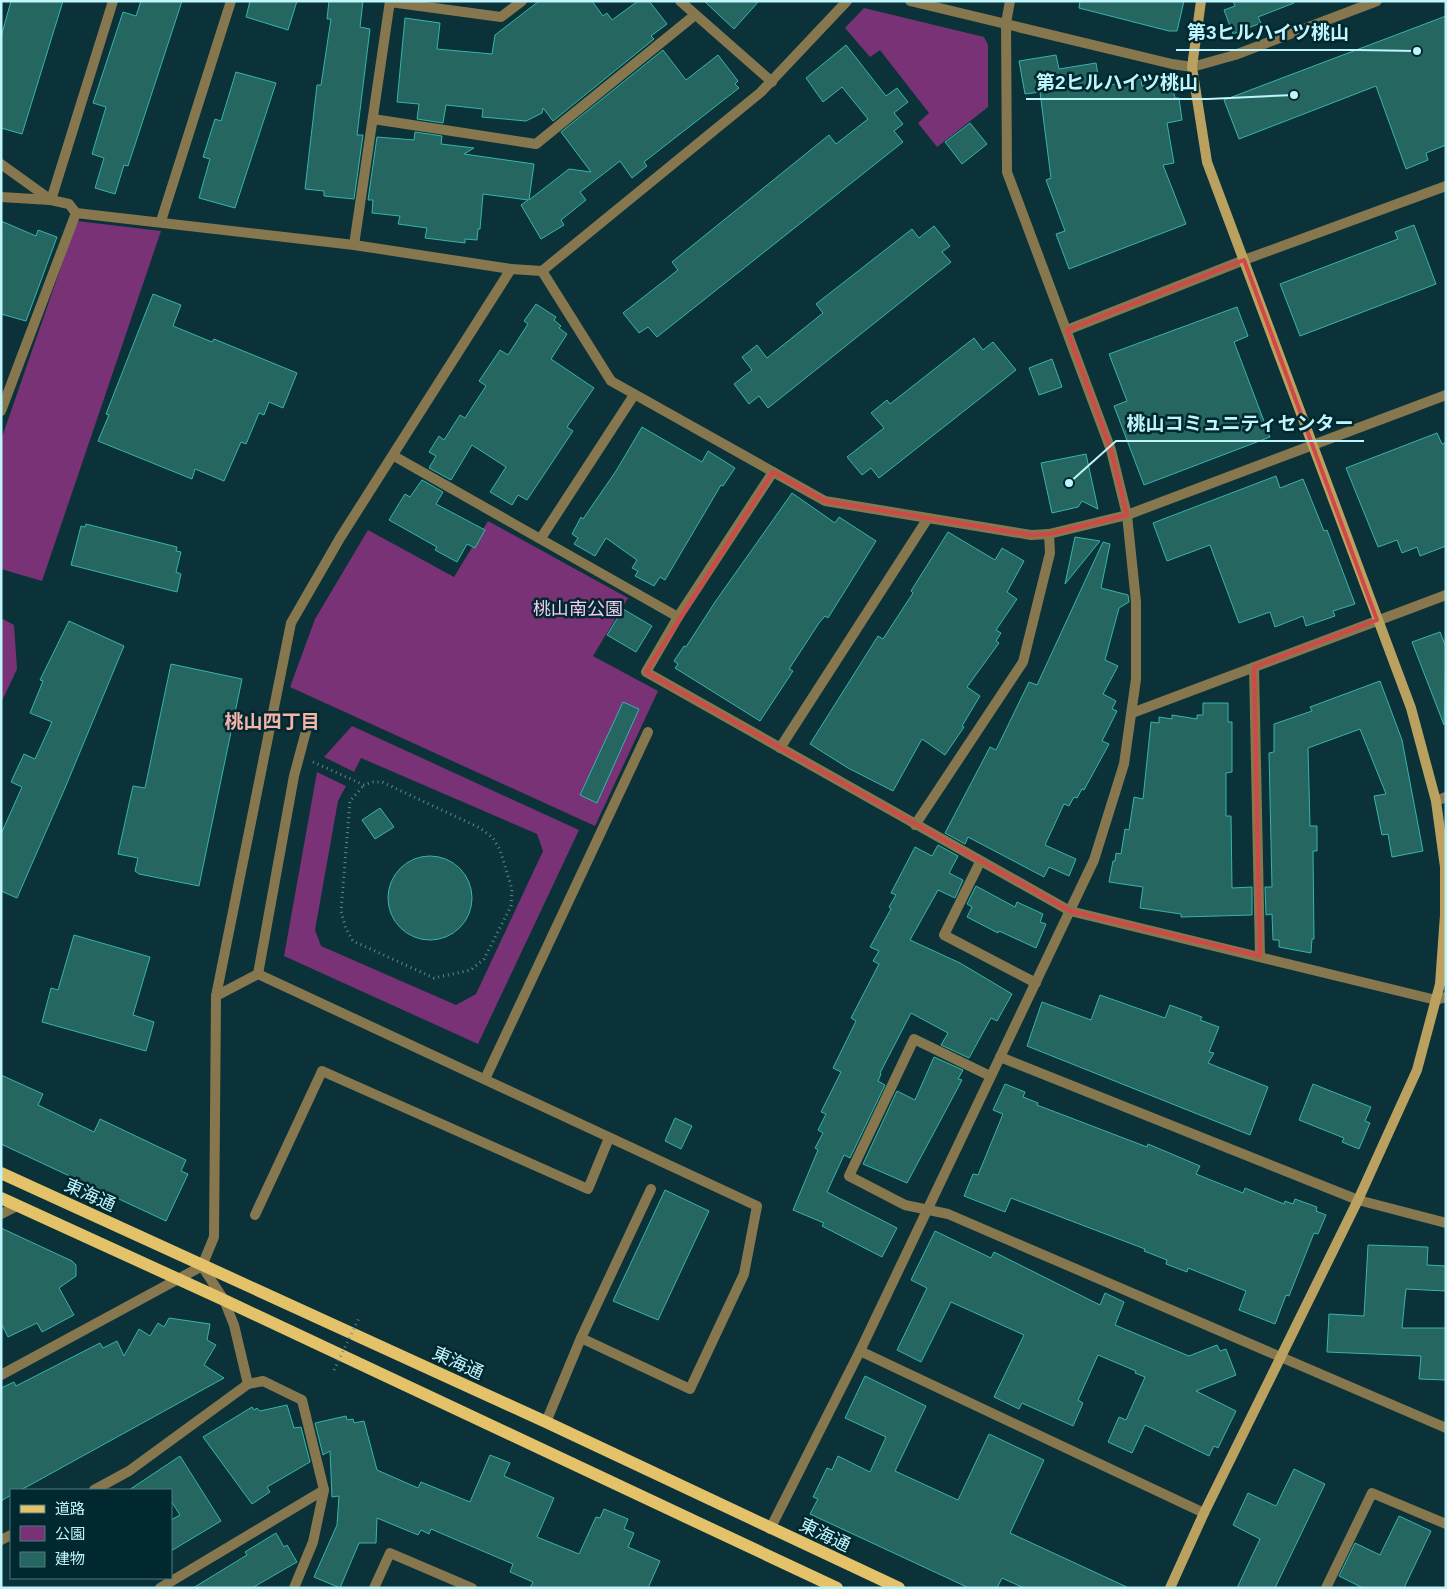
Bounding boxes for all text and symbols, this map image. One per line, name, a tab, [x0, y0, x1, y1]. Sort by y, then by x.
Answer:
callout: 第3ヒルハイツ桃山	[1176, 16, 1359, 50]
text: 第3ヒルハイツ桃山	[1187, 22, 1349, 43]
callout: 第2ヒルハイツ桃山	[1026, 65, 1208, 99]
text: 第2ヒルハイツ桃山	[1036, 72, 1198, 93]
callout: 桃山コミュニティセンター	[1116, 407, 1364, 441]
text: 桃山コミュニティセンター	[1127, 413, 1353, 434]
park label: 桃山南公園	[533, 599, 623, 619]
district label: 桃山四丁目	[224, 711, 320, 732]
street label: 東海通	[61, 1175, 119, 1215]
street label: 東海通	[429, 1343, 487, 1383]
legend	[10, 1489, 172, 1579]
text: 道路	[55, 1500, 85, 1517]
street label: 東海通	[796, 1515, 854, 1555]
text: 公園	[55, 1525, 85, 1542]
text: 建物	[55, 1550, 85, 1567]

